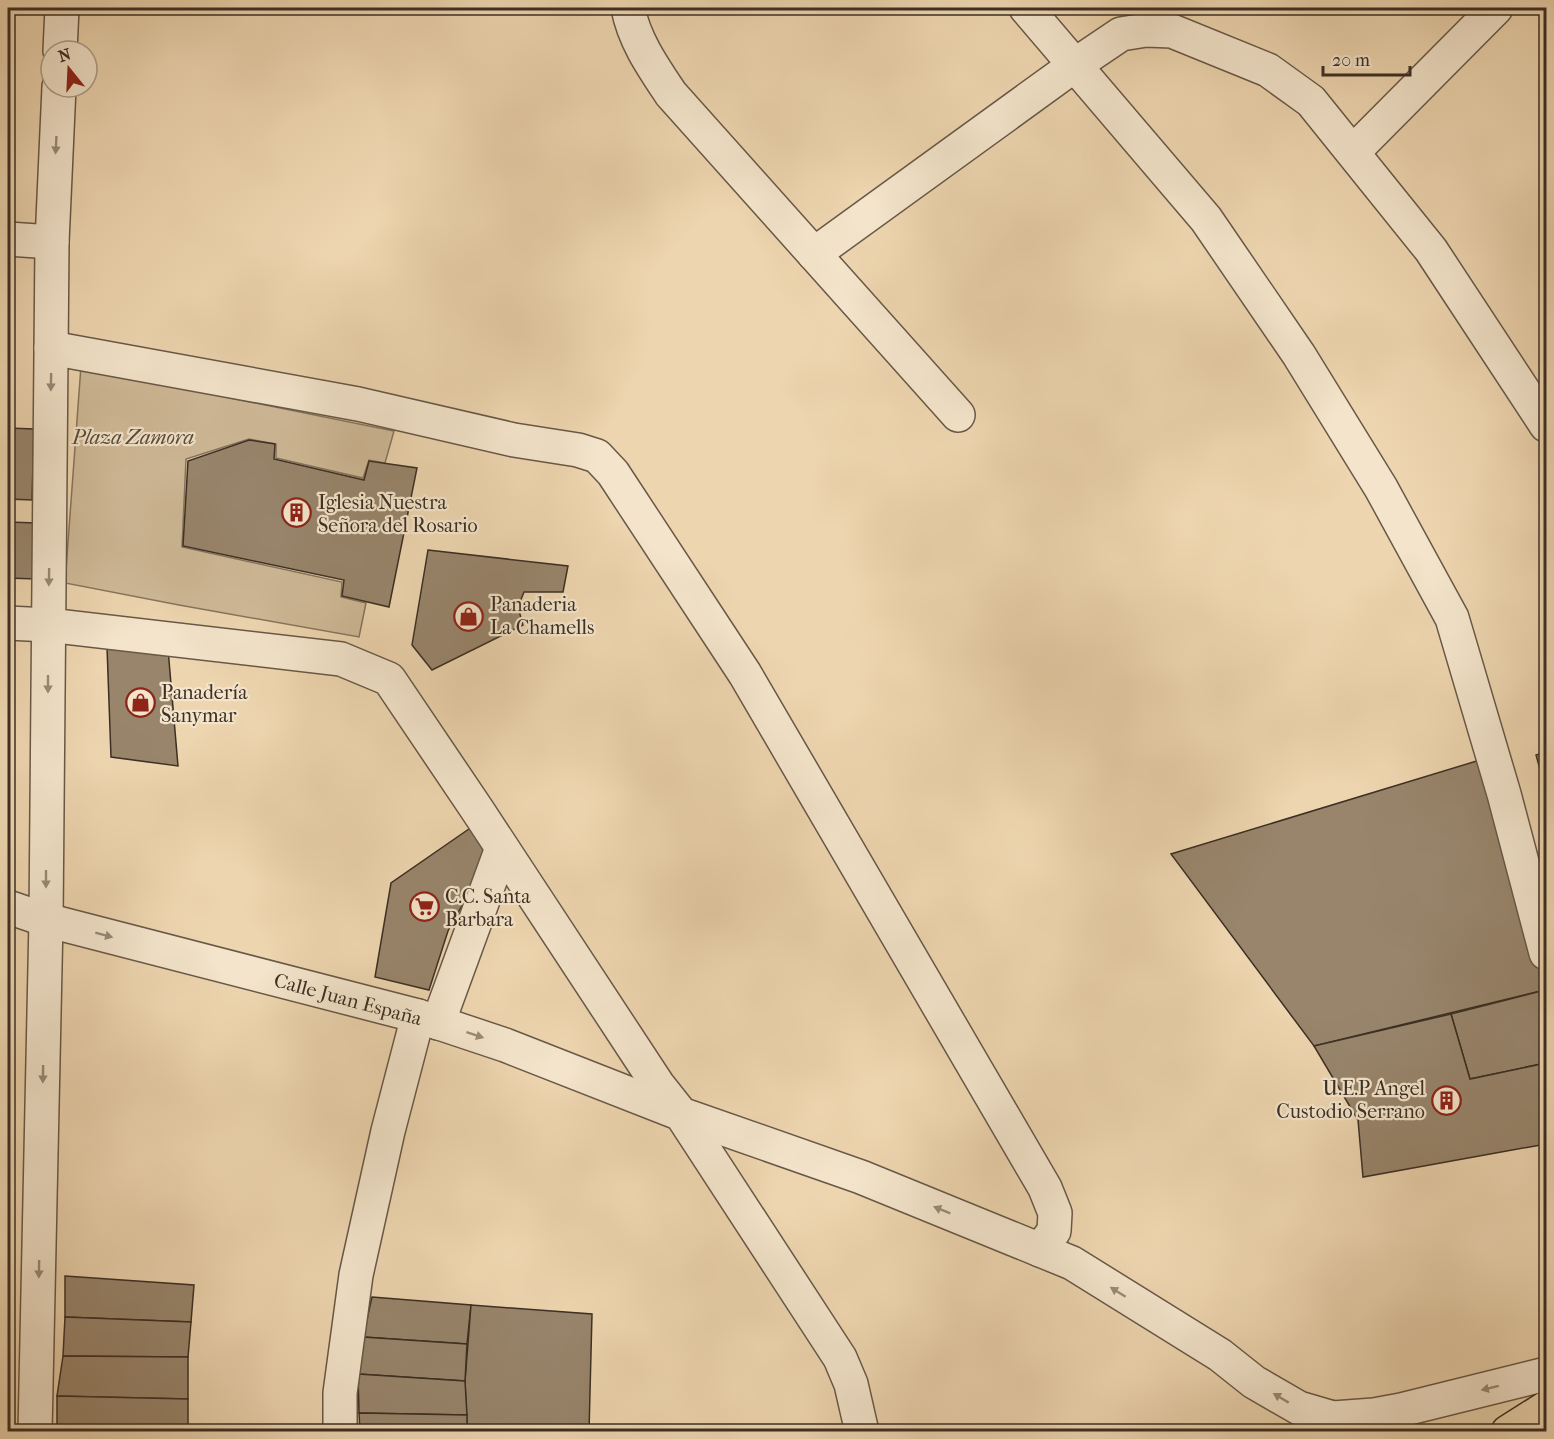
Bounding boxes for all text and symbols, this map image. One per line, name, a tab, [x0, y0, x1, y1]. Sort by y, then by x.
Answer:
north arrow	[39, 39, 99, 99]
scale bar	[1323, 39, 1410, 77]
text: N	[56, 44, 74, 66]
text: 20 m	[1332, 50, 1370, 71]
one-way arrow	[52, 136, 61, 155]
one-way arrow	[46, 373, 55, 392]
park label: Plaza Zamora	[71, 426, 194, 449]
place label: Iglesia Nuestra Señora del Rosario	[318, 491, 478, 537]
building icon: Iglesia Nuestra Señora del Rosario	[281, 497, 313, 529]
one-way arrow	[44, 568, 54, 587]
place label: Panaderia La Chamells	[490, 593, 594, 639]
shop icon: Panaderia La Chamells	[453, 600, 485, 632]
one-way arrow	[43, 674, 53, 693]
place label: Panadería Sanymar	[161, 681, 248, 727]
shop icon: Panadería Sanymar	[124, 687, 156, 719]
one-way arrow	[42, 869, 51, 888]
place label: C.C. Santa Barbara	[445, 885, 531, 931]
supermarket icon: C.C. Santa Barbara	[408, 891, 440, 923]
one-way arrow	[95, 930, 113, 940]
street label: Calle Juan España	[271, 969, 425, 1030]
one-way arrow	[466, 1031, 484, 1040]
one-way arrow	[38, 1064, 48, 1083]
place label: U.E.P Angel Custodio Serrano	[1276, 1077, 1425, 1123]
building icon: U.E.P Angel Custodio Serrano	[1430, 1084, 1462, 1116]
one-way arrow	[932, 1205, 950, 1215]
one-way arrow	[34, 1259, 43, 1278]
one-way arrow	[1110, 1286, 1126, 1297]
one-way arrow	[1481, 1384, 1499, 1394]
one-way arrow	[1273, 1392, 1289, 1403]

